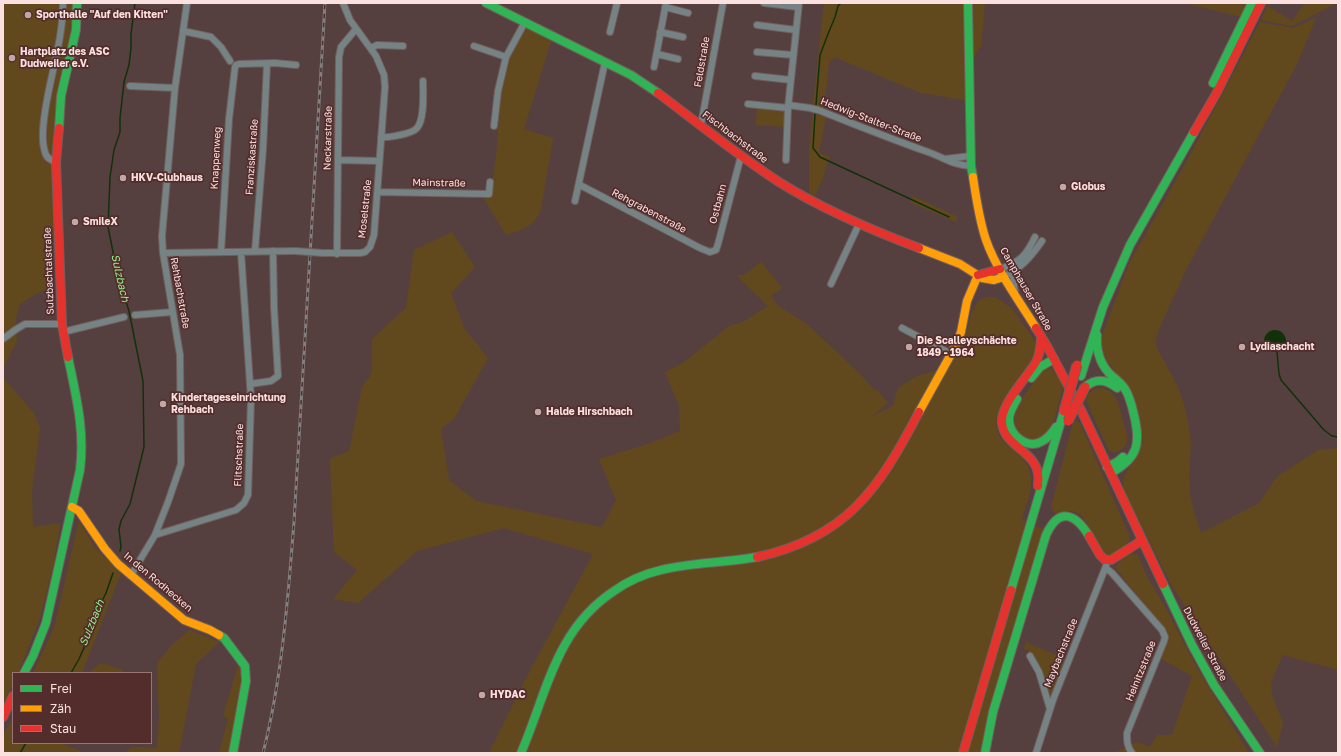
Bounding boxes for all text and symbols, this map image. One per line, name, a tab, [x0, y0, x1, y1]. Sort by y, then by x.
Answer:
place label: Sporthalle "Auf den Kitten"	[36, 9, 168, 21]
marker: Sporthalle "Auf den Kitten"	[23, 10, 33, 20]
street label: Feldstraße	[692, 36, 712, 88]
place label: Hartplatz des ASC Dudweiler e.V.	[20, 46, 109, 70]
marker: Hartplatz des ASC Dudweiler e.V.	[7, 53, 17, 63]
street label: Hedwig-Stalter-Straße	[819, 95, 923, 145]
street label: Neckarstraße	[321, 106, 335, 170]
street label: Fischbachstraße	[700, 108, 770, 166]
street label: Franziskastraße	[243, 119, 261, 195]
street label: Knappenweg	[208, 126, 224, 190]
place label: HKV-Clubhaus	[131, 172, 203, 184]
marker: HKV-Clubhaus	[118, 173, 128, 183]
street label: Mainstraße	[412, 177, 466, 189]
street label: Moselstraße	[356, 179, 374, 239]
place label: Globus	[1071, 181, 1105, 193]
marker: Globus	[1058, 182, 1068, 192]
street label: Ostbahn	[707, 183, 729, 225]
street label: Rehgrabenstraße	[610, 186, 688, 236]
place label: SmileX	[83, 216, 118, 228]
marker: SmileX	[70, 217, 80, 227]
street label: Sulzbachtalstraße	[41, 227, 57, 315]
street label: Camphauser Straße	[997, 245, 1055, 333]
water label: Sulzbach	[108, 253, 132, 303]
street label: Rehbachstraße	[168, 256, 192, 330]
place label: Die Scalleyschächte 1849 - 1964	[917, 335, 1017, 358]
place label: Lydiaschacht	[1250, 341, 1314, 353]
marker: Die Scalleyschächte 1849 - 1964	[904, 342, 914, 352]
marker: Lydiaschacht	[1237, 342, 1247, 352]
place label: Kindertageseinrichtung Rehbach	[171, 392, 286, 416]
marker: Kindertageseinrichtung Rehbach	[158, 399, 168, 409]
place label: Halde Hirschbach	[546, 406, 633, 418]
marker: Halde Hirschbach	[533, 407, 543, 417]
street label: Flitschstraße	[232, 423, 246, 487]
street label: In den Rodhecken	[121, 550, 195, 614]
water label: Sulzbach	[77, 598, 107, 648]
street label: Dudweiler Straße	[1180, 605, 1230, 683]
street label: Maybachstraße	[1042, 617, 1080, 689]
street label: Heinitzstraße	[1123, 639, 1159, 703]
legend	[12, 672, 152, 744]
text: Frei	[50, 681, 72, 696]
place label: HYDAC	[490, 689, 526, 701]
marker: HYDAC	[477, 690, 487, 700]
text: Zäh	[50, 701, 71, 716]
text: Stau	[50, 721, 76, 736]

